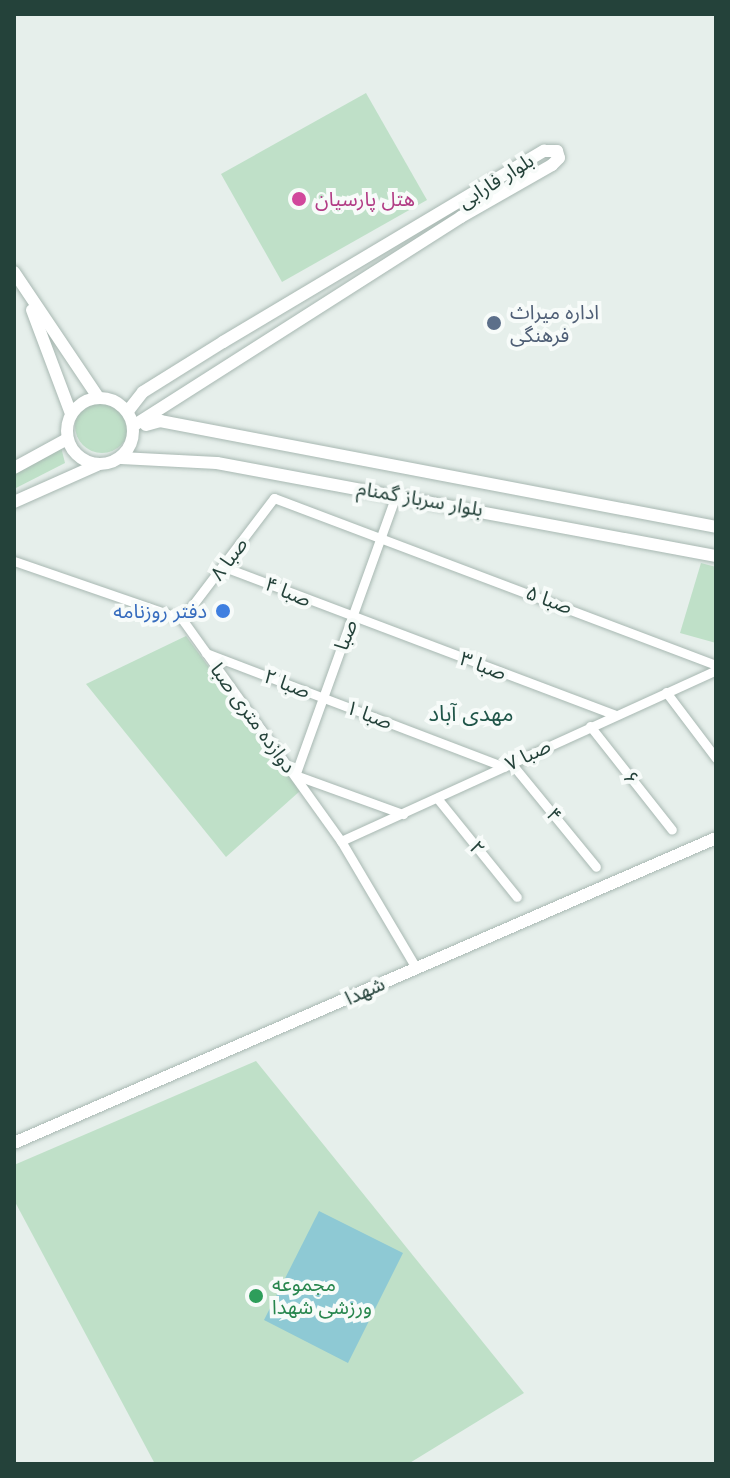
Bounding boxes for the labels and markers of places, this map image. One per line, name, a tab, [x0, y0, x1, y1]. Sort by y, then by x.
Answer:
place label: هتل پارسیان	[315, 187, 415, 211]
marker: هتل پارسیان	[290, 190, 308, 208]
place label: اداره میراث فرهنگی	[510, 300, 599, 347]
marker: اداره میراث فرهنگی	[485, 314, 503, 332]
place label: دفتر روزنامه	[113, 599, 207, 623]
marker: دفتر روزنامه	[214, 602, 232, 620]
place label: مجموعه ورزشی شهدا	[272, 1272, 372, 1319]
marker: مجموعه ورزشی شهدا	[247, 1287, 265, 1305]

